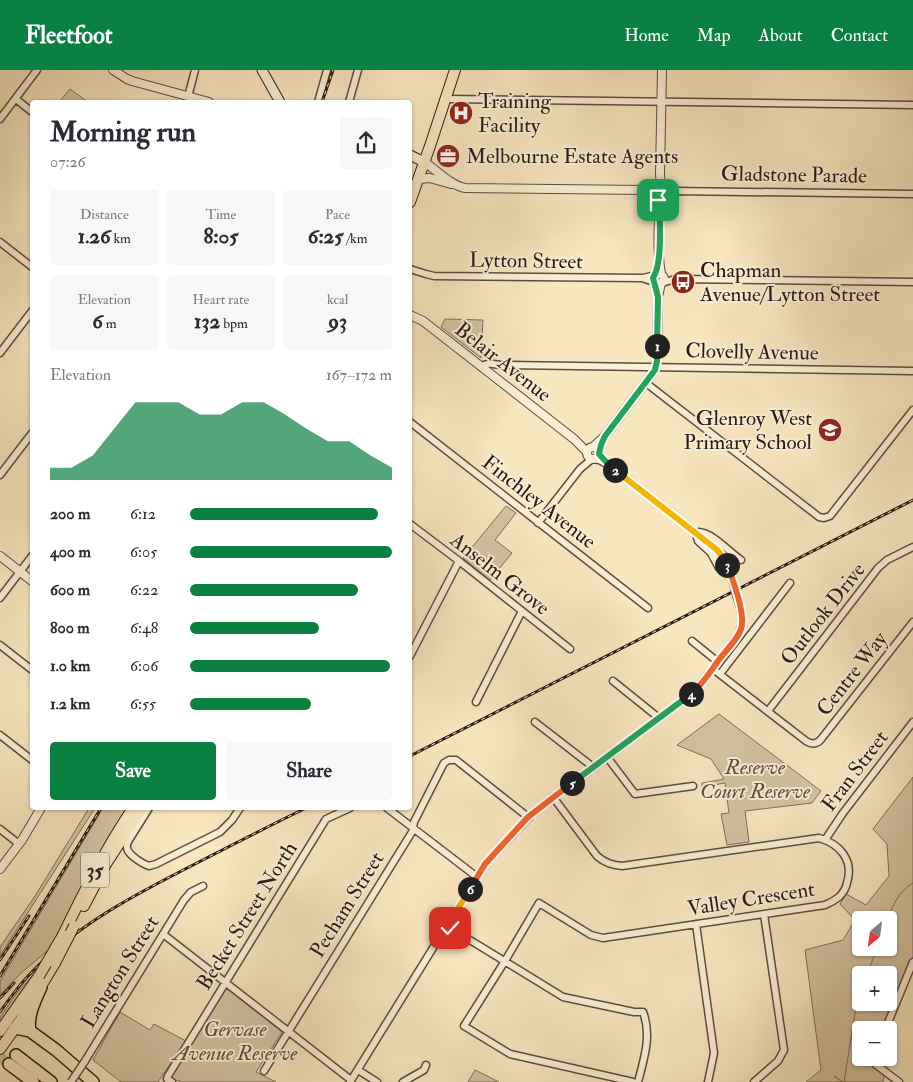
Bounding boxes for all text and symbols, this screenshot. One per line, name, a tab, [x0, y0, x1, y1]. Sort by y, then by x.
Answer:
text: Fleetfoot	[25, 20, 112, 51]
text: Home	[624, 24, 669, 47]
text: Map	[697, 24, 731, 47]
text: About	[759, 24, 803, 47]
text: Contact	[831, 24, 888, 47]
place label: Training Facility	[478, 88, 552, 139]
hospital icon: Training Facility	[448, 100, 474, 126]
text: Morning run	[50, 115, 196, 150]
button: share	[340, 117, 392, 169]
office icon: Melbourne Estate Agents	[435, 143, 461, 169]
place label: Melbourne Estate Agents	[466, 143, 678, 170]
text: 07:26	[50, 152, 86, 172]
street label: Gladstone Parade	[721, 160, 867, 190]
pin	[637, 179, 679, 221]
icon: arrive	[644, 186, 672, 214]
text: Distance	[80, 206, 129, 223]
text: Time	[206, 206, 236, 223]
text: Pace	[325, 206, 350, 223]
text: 1.26	[78, 223, 111, 250]
text: 8:05	[203, 223, 239, 250]
text: 6:25	[308, 223, 343, 250]
text: km	[111, 230, 131, 247]
text: /km	[343, 230, 368, 247]
street label: Lytton Street	[469, 247, 583, 275]
place label: Chapman Avenue/Lytton Street	[699, 257, 880, 308]
bus stop icon: Chapman Avenue/Lytton Street	[670, 269, 696, 295]
text: Elevation	[78, 291, 131, 308]
text: Heart rate	[192, 291, 249, 308]
text: kcal	[327, 291, 348, 308]
text: 6	[92, 308, 103, 335]
text: 132	[194, 308, 220, 335]
text: 93	[328, 308, 347, 335]
text: m	[103, 315, 117, 332]
text: bpm	[220, 315, 248, 332]
street label: Belair Avenue	[449, 316, 557, 408]
pin: 1	[644, 334, 670, 358]
street label: Clovelly Avenue	[685, 337, 819, 367]
text: 1	[655, 338, 660, 355]
text: Elevation	[50, 365, 111, 385]
text: 167–172 m	[326, 365, 392, 385]
place label: Glenroy West Primary School	[683, 405, 813, 456]
school or university icon: Glenroy West Primary School	[817, 417, 843, 443]
street label: Finchley Avenue	[477, 449, 602, 555]
pin: 2	[602, 458, 628, 482]
text: 2	[612, 462, 619, 479]
text: 200 m	[50, 504, 90, 524]
text: 6:12	[130, 504, 156, 524]
street label: Anselm Grove	[444, 526, 555, 621]
text: 400 m	[50, 542, 91, 562]
text: 6:05	[130, 542, 157, 562]
pin: 3	[714, 552, 740, 578]
text: 3	[725, 557, 730, 574]
street label: Outlook Drive	[775, 557, 872, 671]
text: 600 m	[50, 580, 90, 600]
text: 6:22	[130, 580, 158, 600]
text: 800 m	[50, 618, 90, 638]
text: 6:48	[130, 618, 158, 638]
street label: Centre Way	[811, 626, 894, 722]
text: 1.0 km	[50, 656, 90, 676]
text: 6:06	[130, 656, 158, 676]
pin: 4	[678, 682, 704, 706]
text: 4	[688, 686, 695, 703]
text: 1.2 km	[50, 694, 90, 714]
text: 6:55	[130, 694, 156, 714]
street label: Fran Street	[816, 725, 894, 817]
button: Save	[50, 742, 216, 800]
button: Share	[226, 742, 392, 800]
park label: Reserve Court Reserve	[700, 754, 811, 805]
pin: 5	[560, 770, 584, 796]
text: 5	[569, 775, 576, 792]
street label: Becket Street North	[191, 837, 303, 995]
street label: Pecham Street	[304, 847, 390, 963]
road number: 35	[81, 852, 109, 888]
pin: 6	[458, 876, 482, 902]
street label: Valley Crescent	[685, 876, 817, 922]
text: 6	[467, 881, 474, 898]
pin	[429, 907, 471, 949]
street label: Langton Street	[75, 911, 165, 1033]
north arrow	[852, 911, 898, 956]
map controls	[852, 911, 897, 1066]
icon: check	[436, 914, 464, 942]
button: +	[852, 966, 897, 1011]
park label: Gervase Avenue Reserve	[171, 1016, 298, 1067]
button: −	[852, 1021, 897, 1066]

